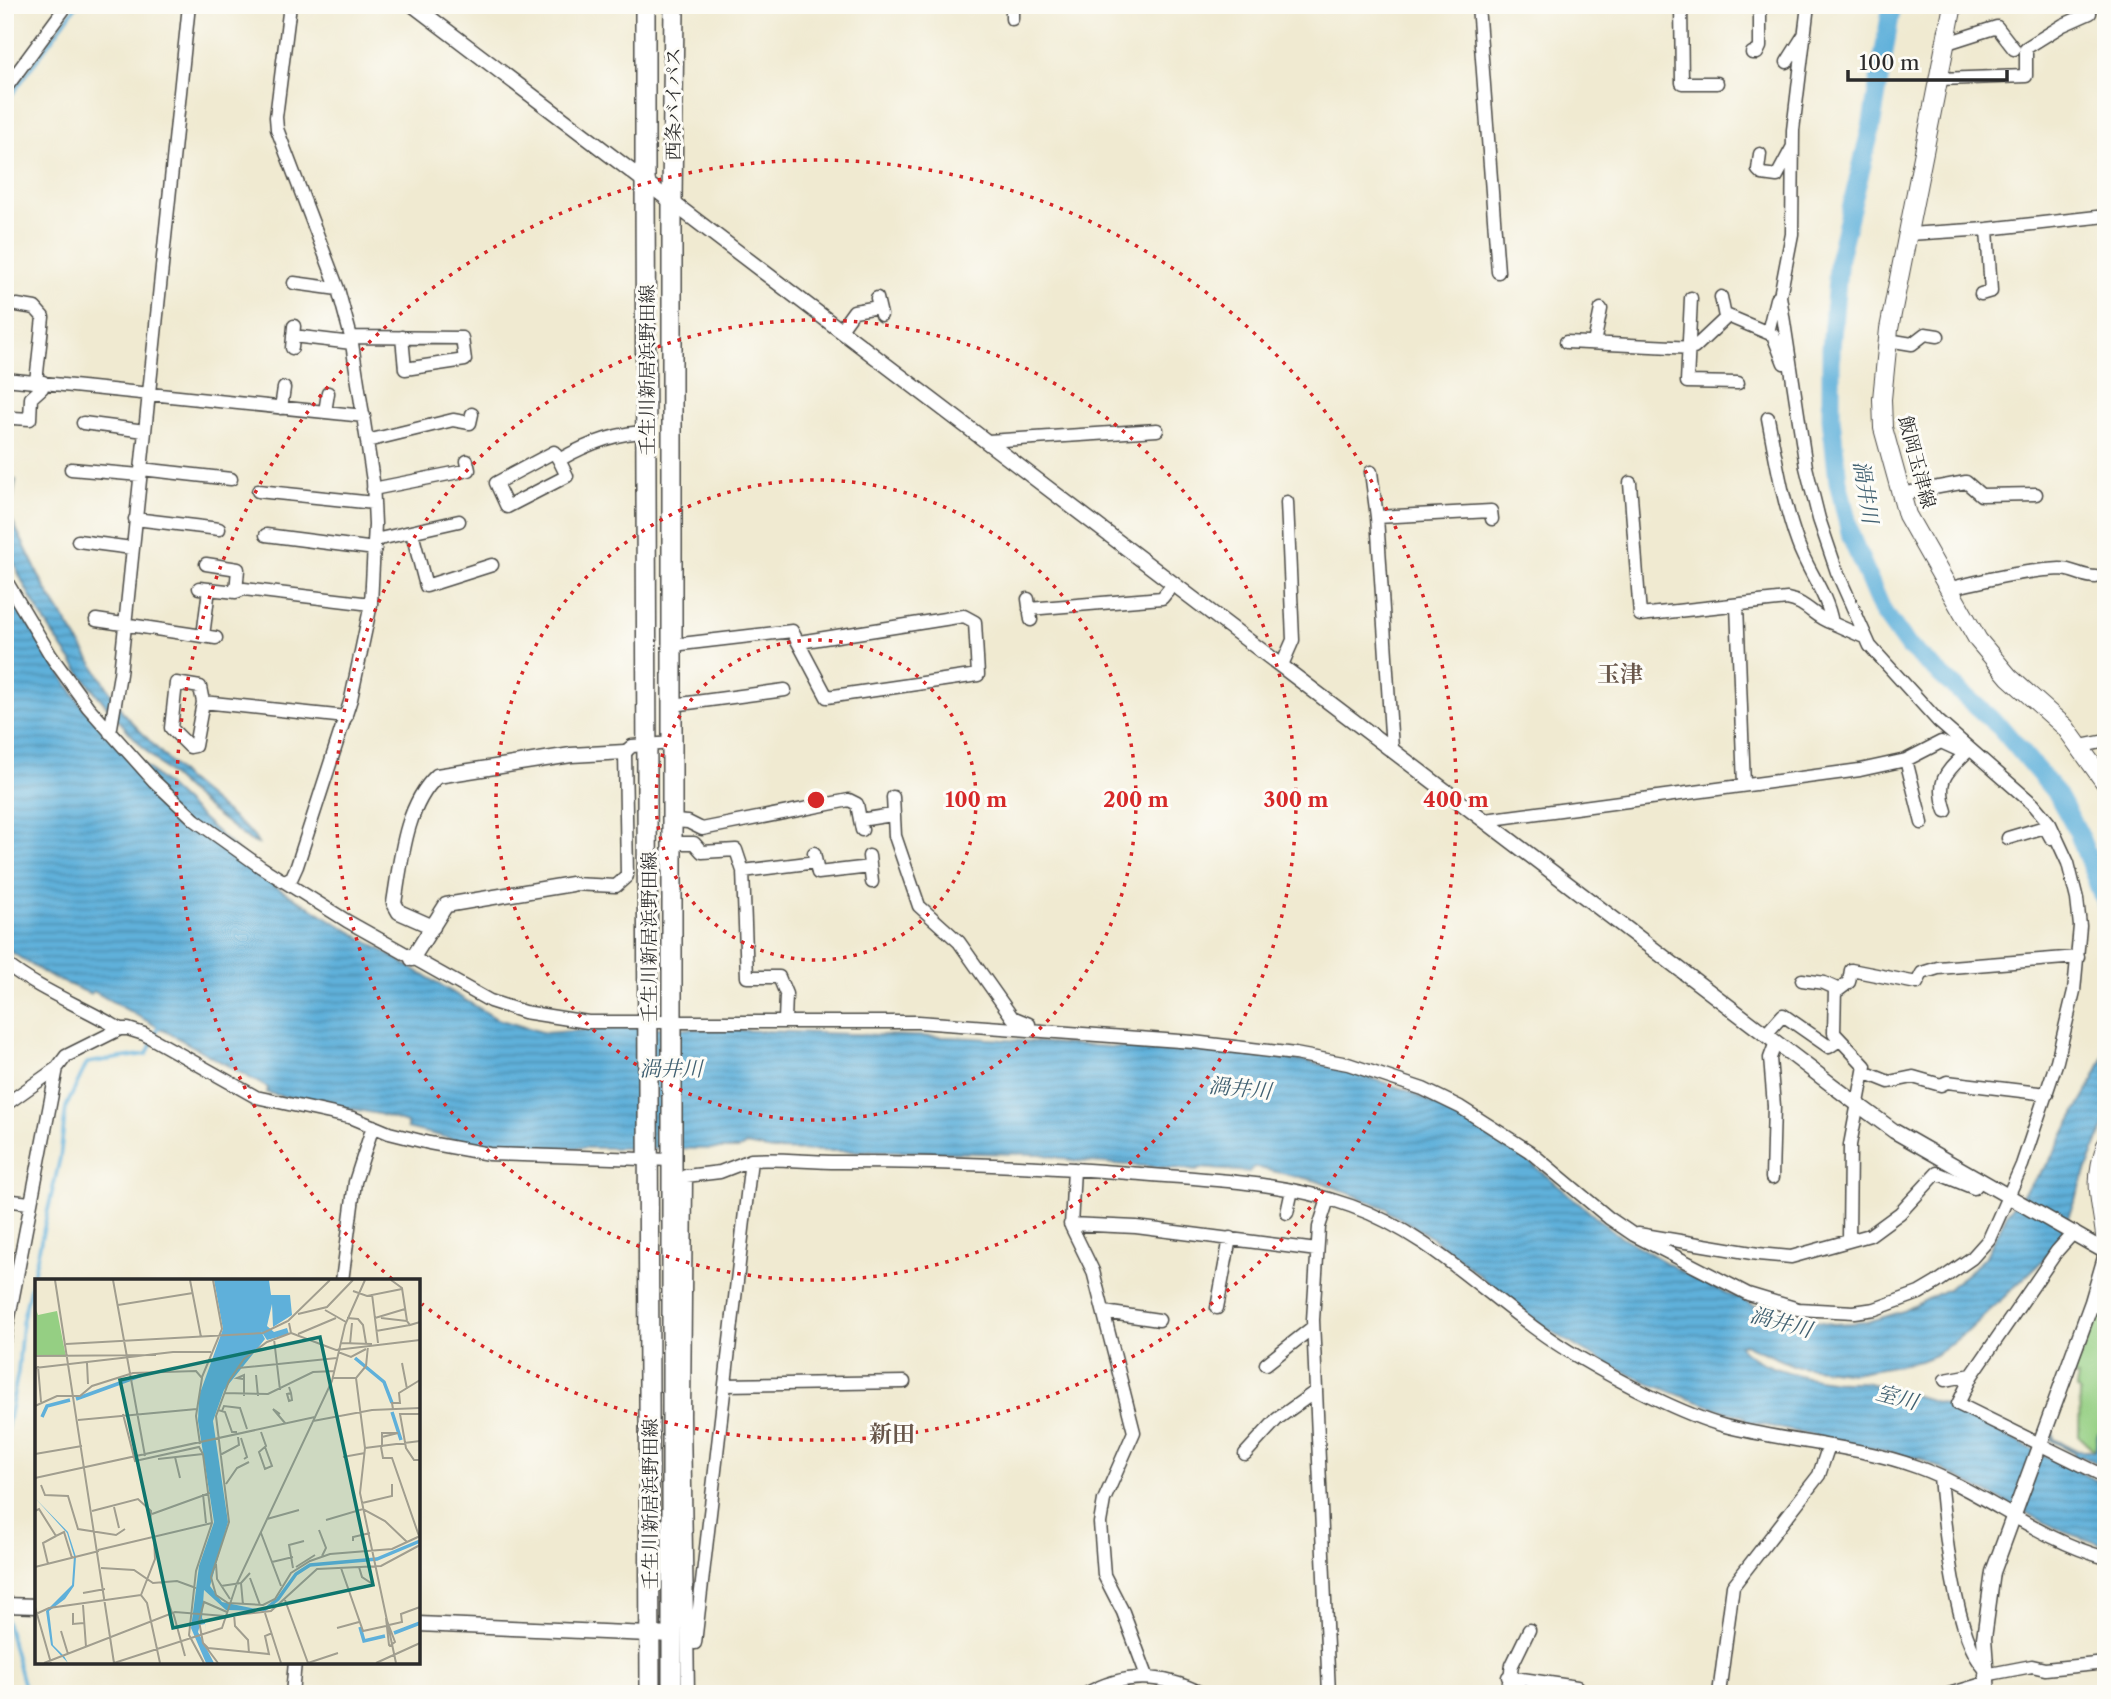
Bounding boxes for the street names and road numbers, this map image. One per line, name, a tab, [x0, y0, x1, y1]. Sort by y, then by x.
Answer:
street label: 西条バイパス	[662, 47, 685, 161]
street label: 壬生川新居浜野田線	[636, 284, 659, 456]
street label: 飯岡玉津線	[1894, 413, 1940, 511]
street label: 壬生川新居浜野田線	[638, 851, 661, 1023]
street label: 壬生川新居浜野田線	[639, 1418, 662, 1590]

